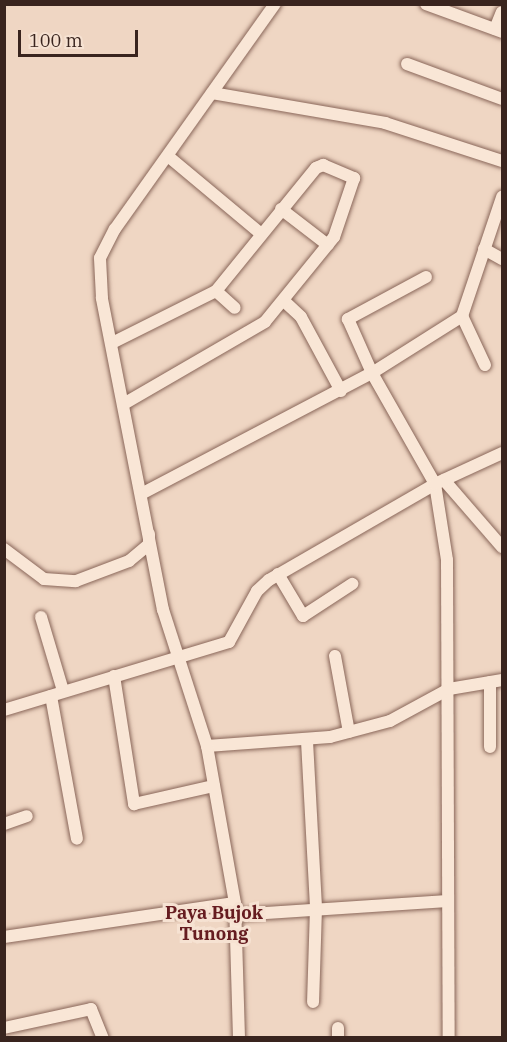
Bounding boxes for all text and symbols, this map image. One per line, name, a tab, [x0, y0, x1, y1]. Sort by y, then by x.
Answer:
scale bar	[21, 18, 141, 56]
text: 100 m	[29, 29, 83, 52]
district label: Paya Bujok Tunong	[165, 903, 263, 946]

